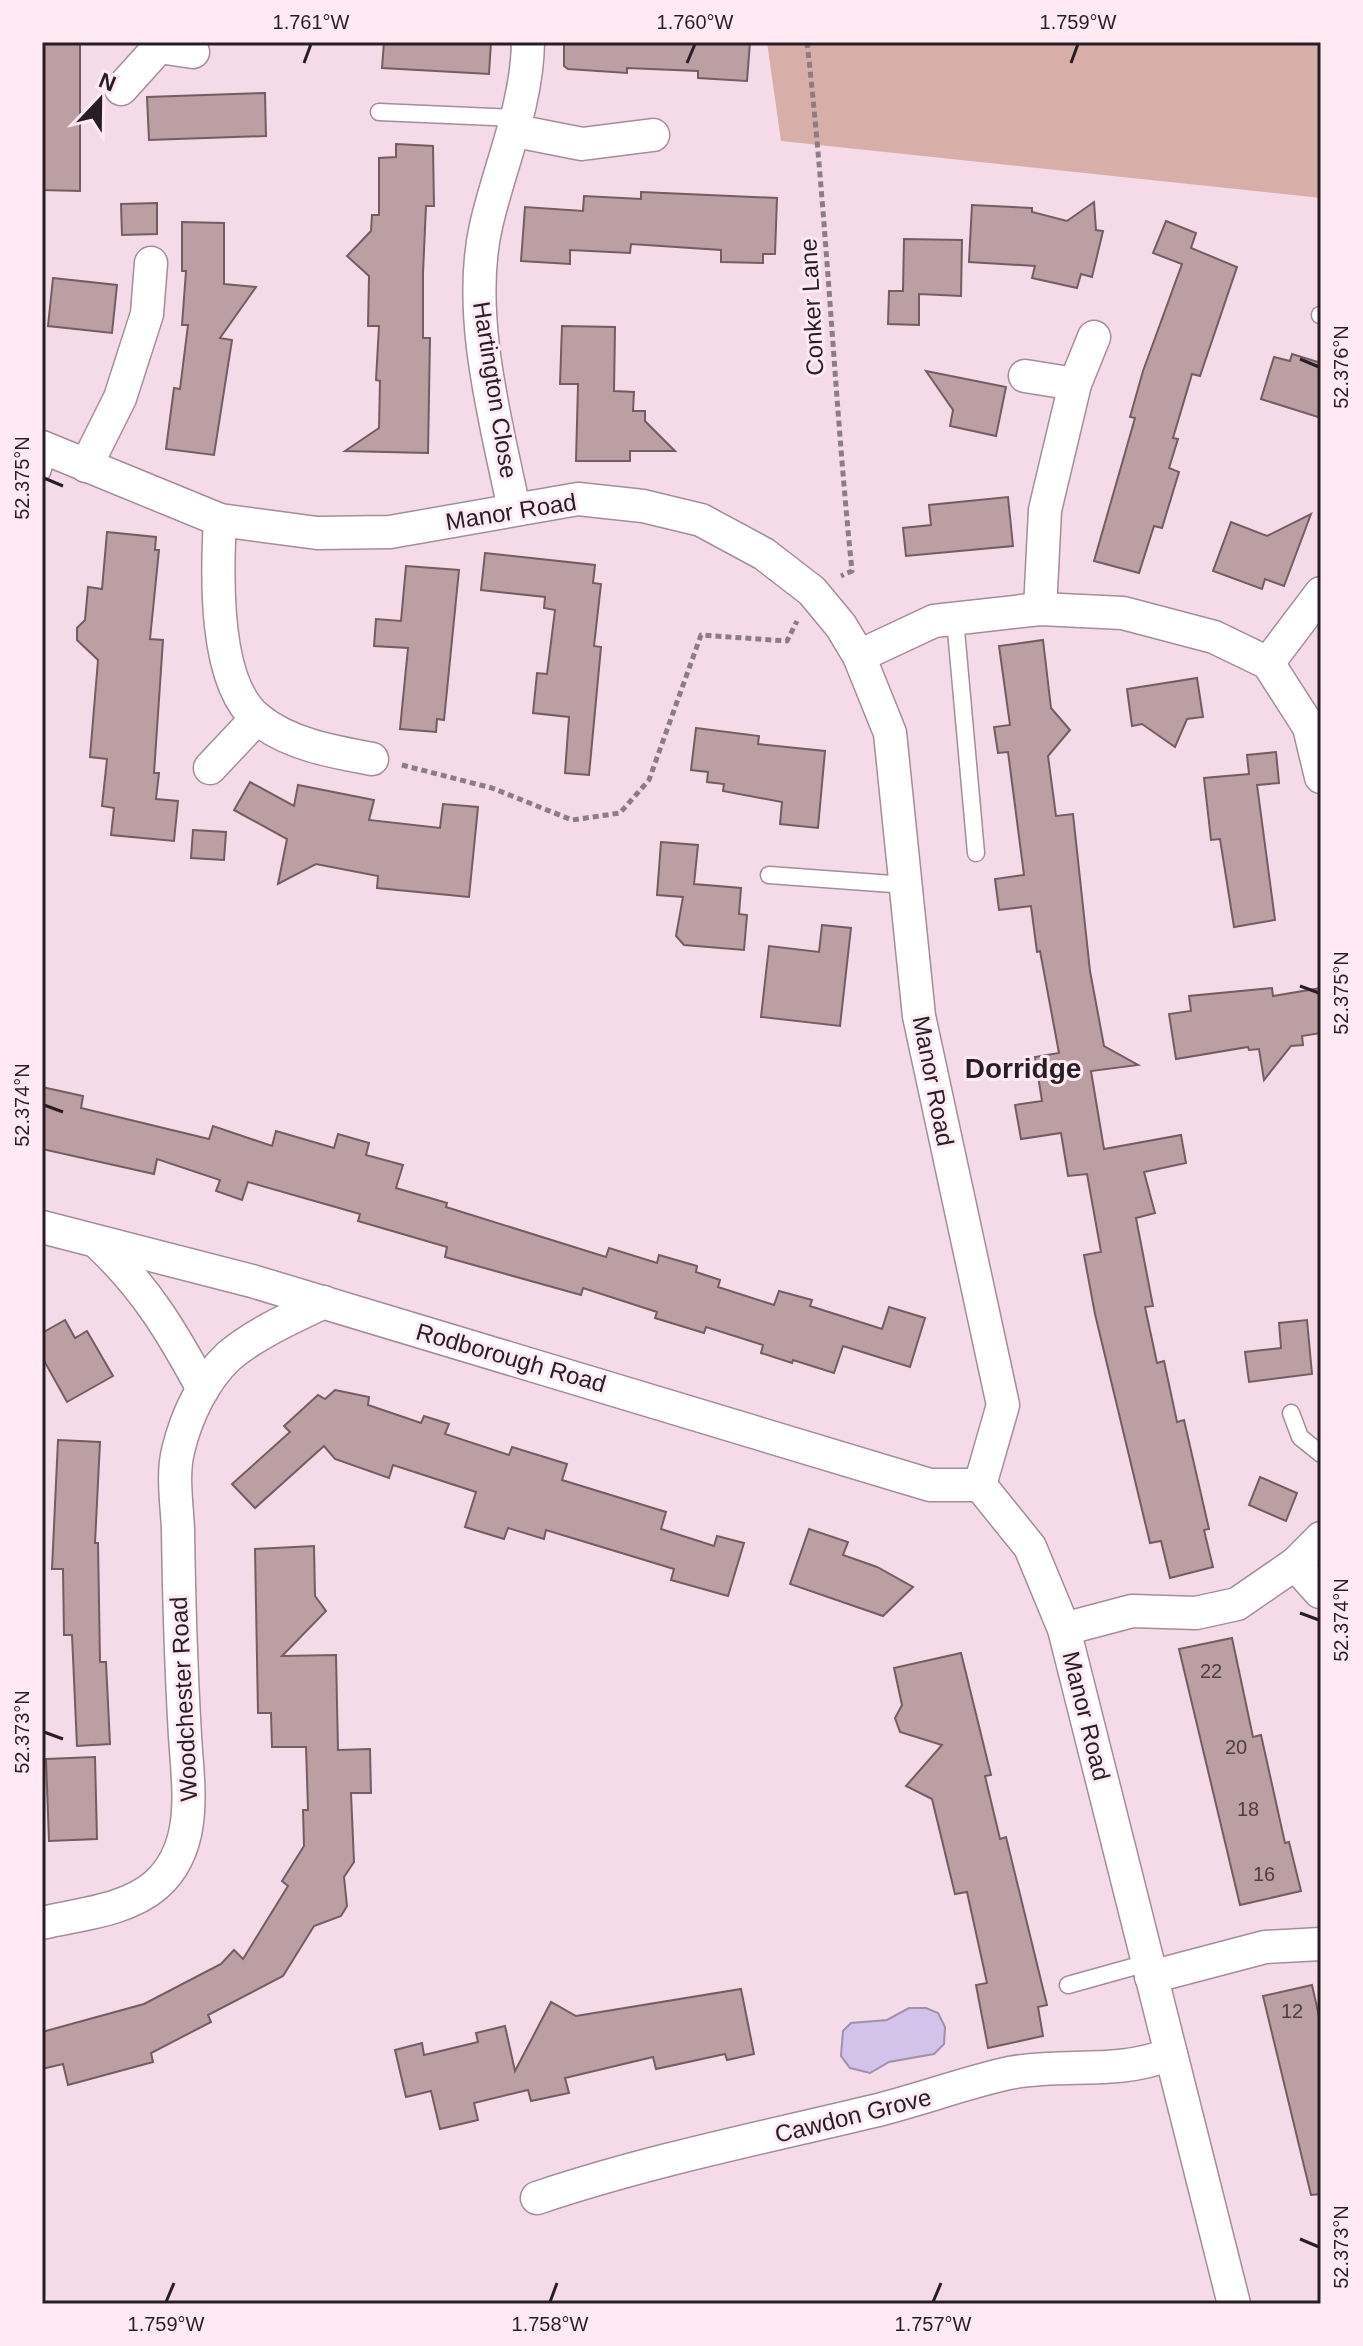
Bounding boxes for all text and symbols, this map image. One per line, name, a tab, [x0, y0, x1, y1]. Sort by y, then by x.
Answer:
text: 1.761°W	[273, 11, 350, 33]
text: 1.760°W	[657, 11, 734, 33]
text: 1.759°W	[1040, 11, 1117, 33]
north arrow	[60, 60, 140, 140]
text: N	[95, 67, 119, 96]
street label: Conker Lane	[794, 238, 829, 376]
street label: Hartington Close	[468, 300, 523, 480]
text: 52.376°N	[1330, 325, 1352, 409]
text: 52.375°N	[11, 436, 33, 520]
street label: Manor Road	[444, 488, 578, 535]
text: 52.375°N	[1330, 951, 1352, 1035]
street label: Manor Road	[908, 1014, 959, 1148]
district label: Dorridge	[965, 1053, 1081, 1084]
text: 52.374°N	[11, 1063, 33, 1147]
street label: Rodborough Road	[413, 1318, 609, 1398]
text: 52.374°N	[1330, 1578, 1352, 1662]
street label: Woodchester Road	[165, 1596, 202, 1802]
street label: Manor Road	[1057, 1649, 1116, 1783]
house number: 22	[1200, 1660, 1222, 1682]
text: 52.373°N	[11, 1690, 33, 1774]
house number: 20	[1225, 1736, 1247, 1758]
house number: 18	[1237, 1798, 1259, 1820]
house number: 16	[1253, 1863, 1275, 1885]
house number: 12	[1281, 2000, 1303, 2022]
street label: Cawdon Grove	[772, 2083, 934, 2148]
text: 52.373°N	[1330, 2205, 1352, 2289]
text: 1.759°W	[128, 2313, 205, 2335]
text: 1.758°W	[512, 2313, 589, 2335]
text: 1.757°W	[895, 2313, 972, 2335]

